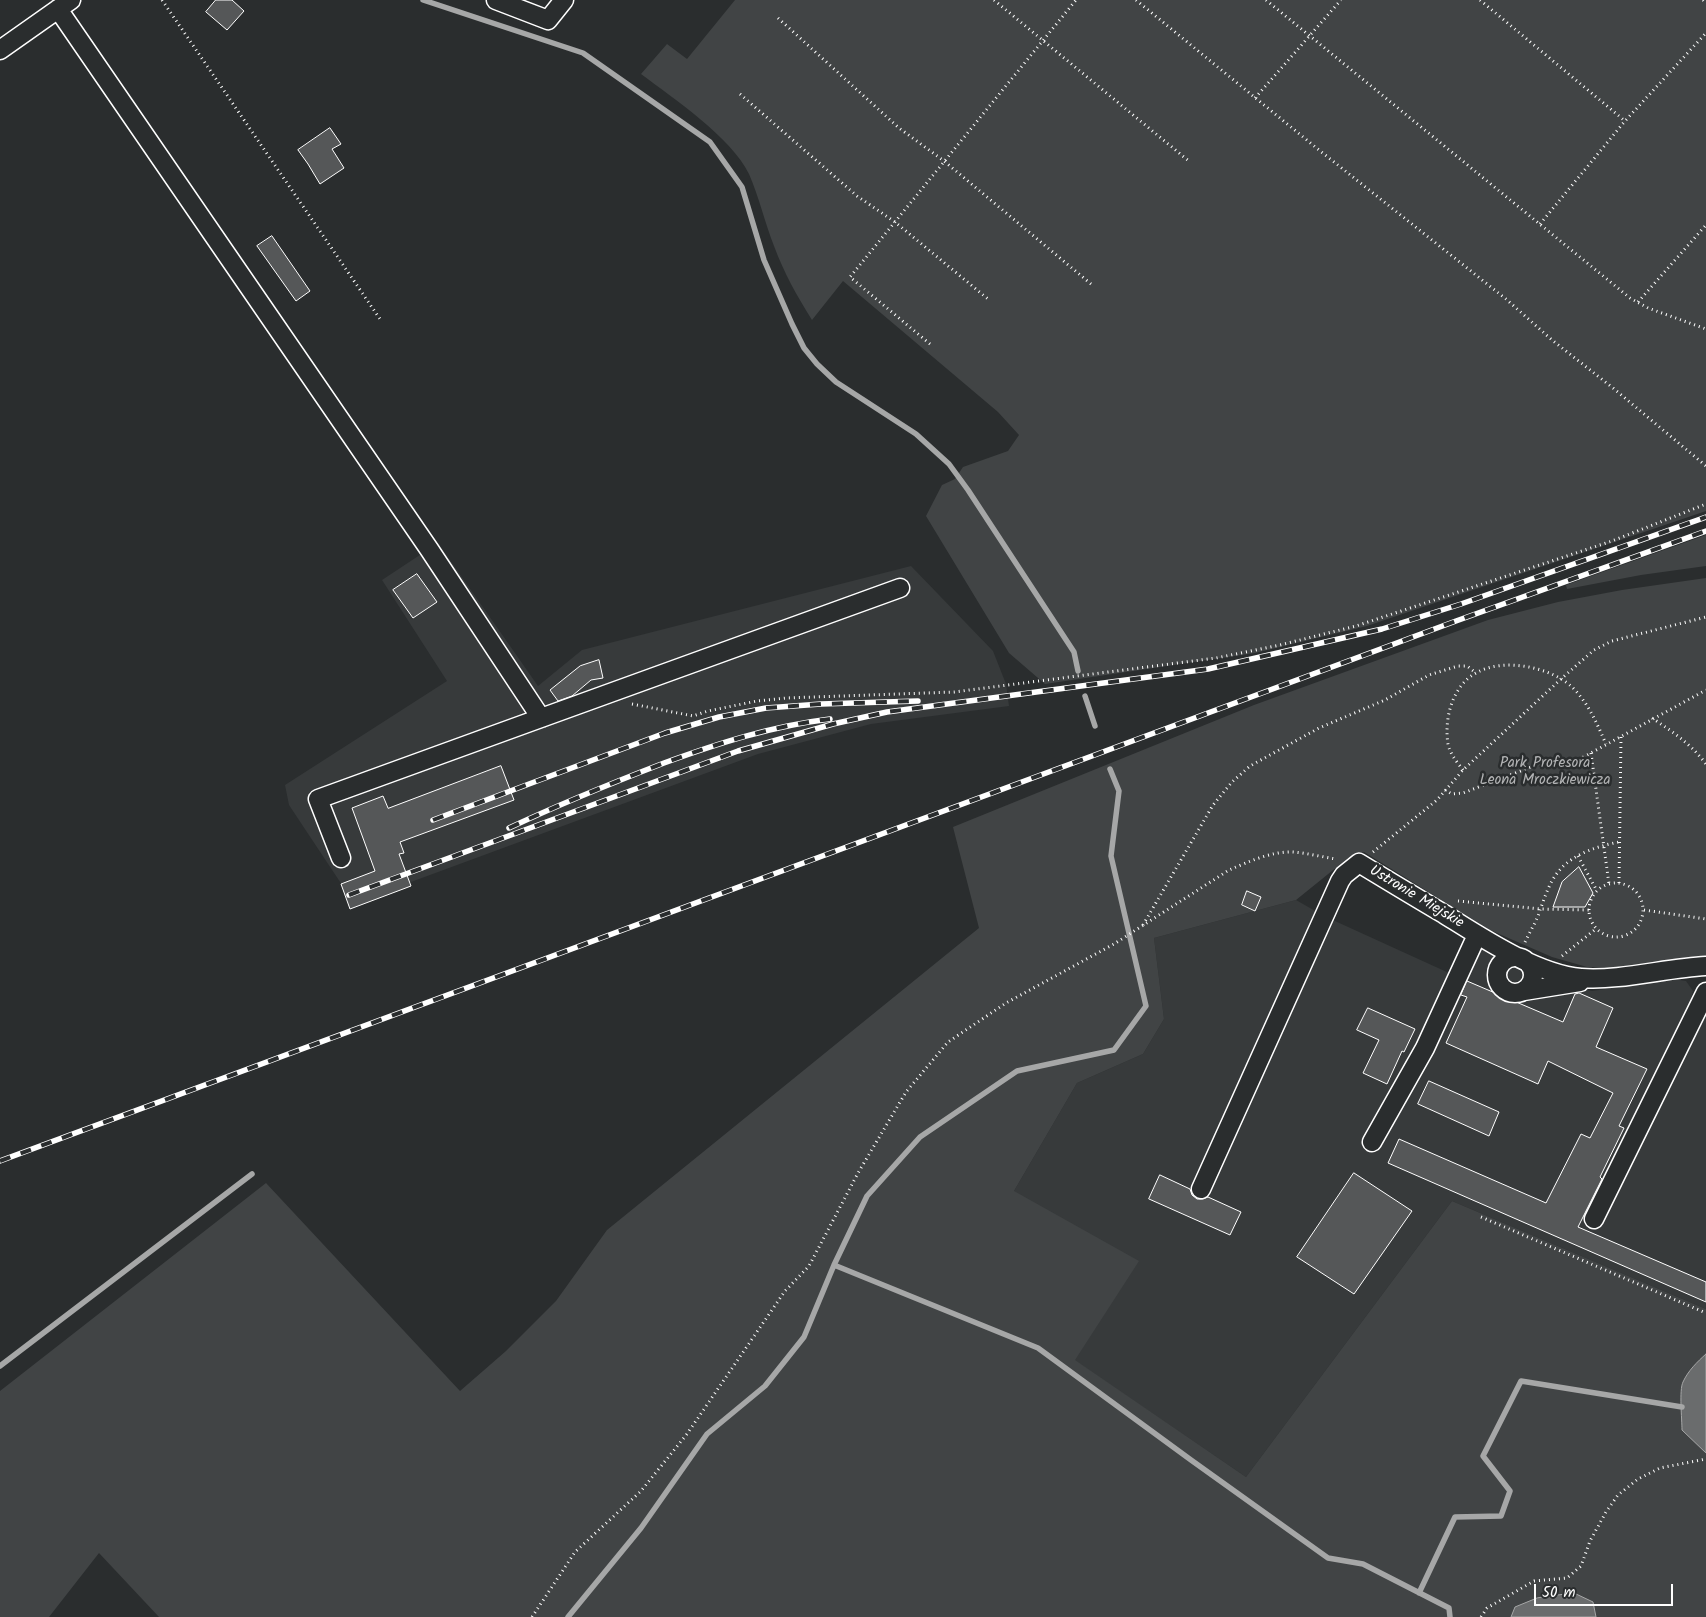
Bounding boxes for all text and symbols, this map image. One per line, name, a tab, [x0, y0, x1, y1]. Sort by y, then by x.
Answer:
park label: Park Profesora Leona Mroczkiewicza	[1480, 755, 1610, 790]
street label: Ustronie Miejskie	[1366, 863, 1466, 933]
scale bar	[1536, 1574, 1675, 1606]
text: 50 m	[1542, 1581, 1576, 1605]

